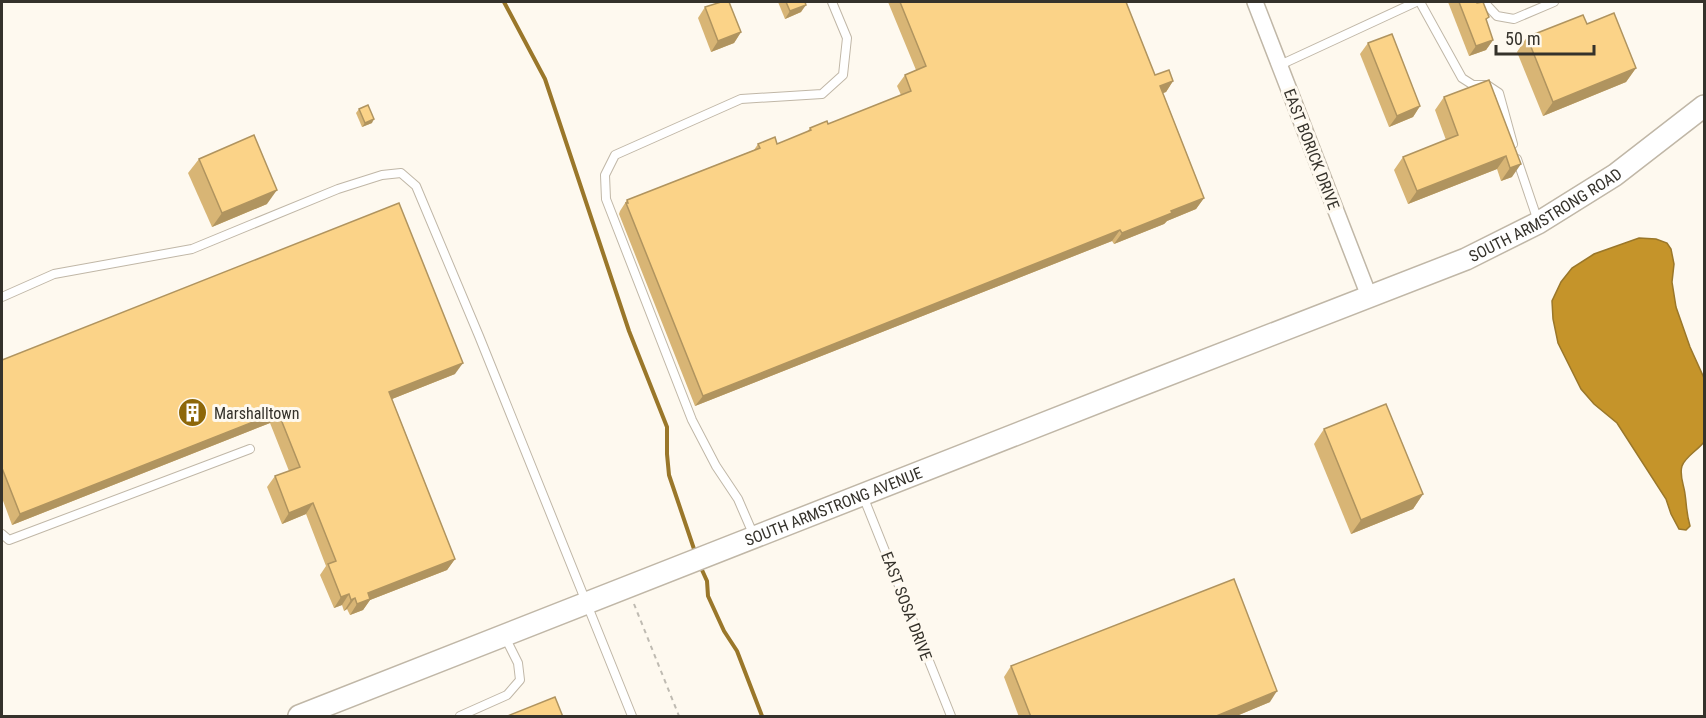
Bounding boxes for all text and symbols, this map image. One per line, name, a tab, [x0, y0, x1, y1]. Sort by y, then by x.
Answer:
scale bar	[1496, 18, 1594, 56]
text: 50 m	[1505, 28, 1540, 49]
street label: EAST BORICK DRIVE	[1280, 86, 1343, 212]
street label: SOUTH ARMSTRONG ROAD	[1466, 164, 1626, 266]
building icon: Marshalltown	[177, 397, 209, 429]
place label: Marshalltown	[214, 404, 299, 423]
street label: SOUTH ARMSTRONG AVENUE	[742, 463, 925, 550]
street label: EAST SOSA DRIVE	[877, 549, 936, 663]

